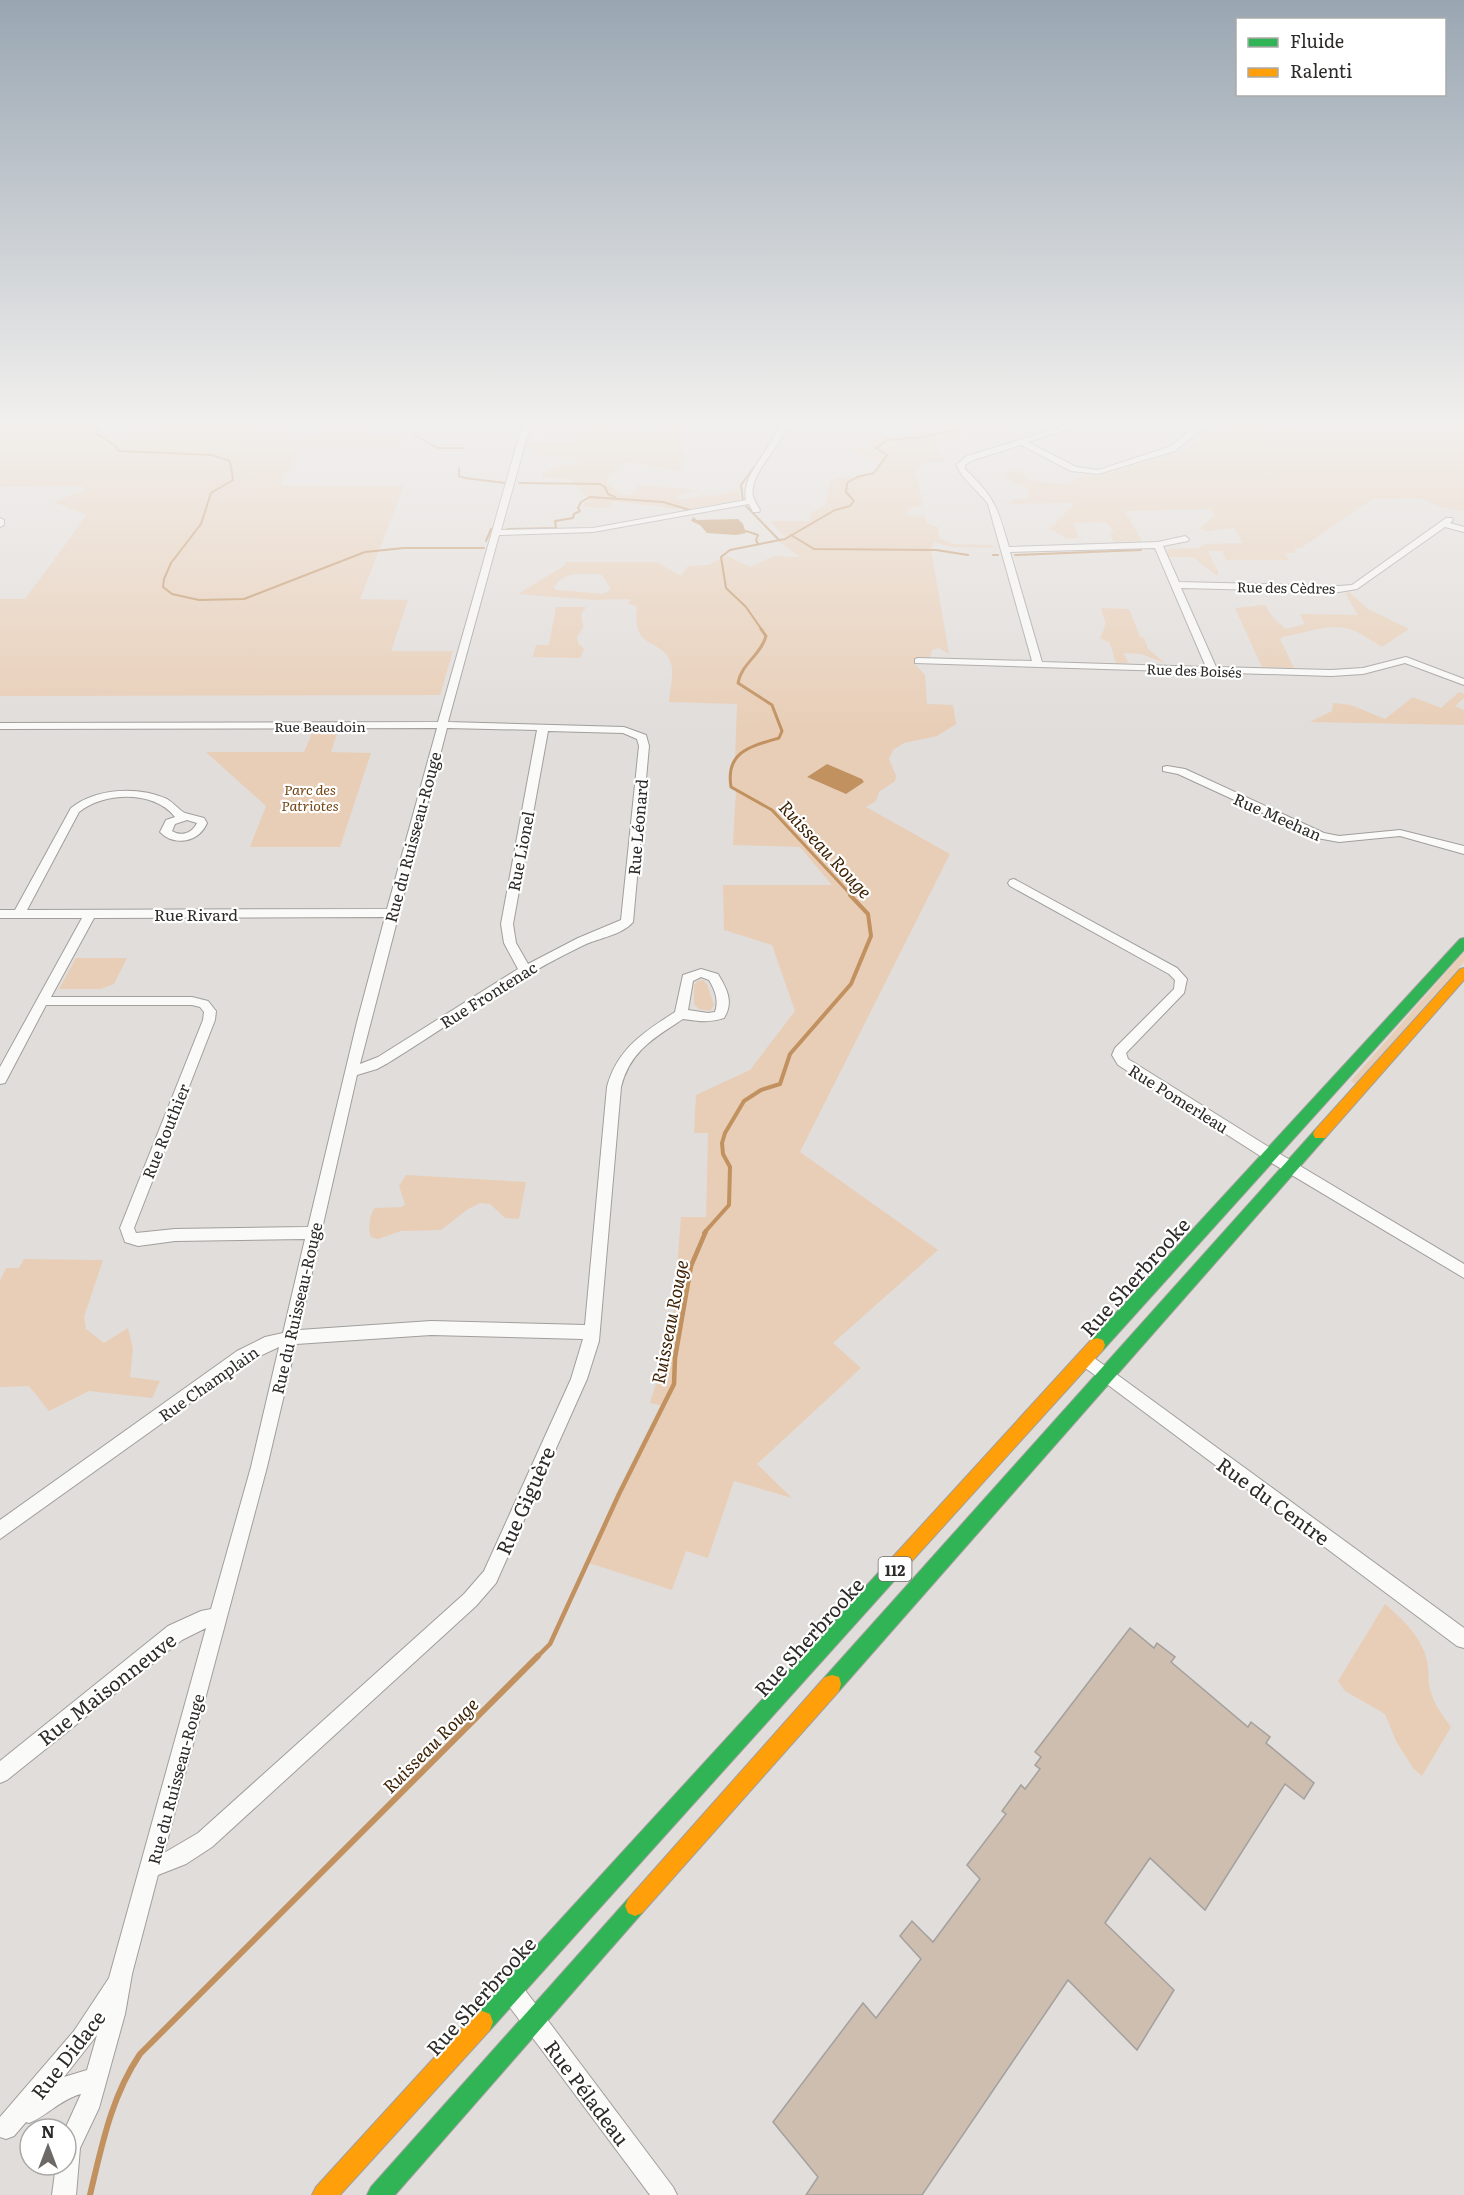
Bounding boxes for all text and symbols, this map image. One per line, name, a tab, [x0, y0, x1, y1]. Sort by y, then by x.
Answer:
legend	[1236, 18, 1446, 96]
text: Fluide	[1290, 27, 1344, 54]
text: Ralenti	[1290, 57, 1352, 84]
street label: Rue des Cèdres	[1237, 576, 1335, 598]
street label: Rue des Boisés	[1146, 658, 1242, 682]
street label: Rue Beaudoin	[274, 716, 366, 736]
street label: Rue du Ruisseau-Rouge	[378, 749, 446, 925]
street label: Rue Léonard	[621, 778, 653, 876]
park label: Parc des Patriotes	[281, 779, 339, 815]
street label: Rue Meehan	[1230, 786, 1326, 846]
water label: Ruisseau Rouge	[773, 794, 879, 904]
street label: Rue Lionel	[500, 809, 540, 893]
street label: Rue Rivard	[154, 902, 238, 926]
street label: Rue Frontenac	[435, 955, 541, 1033]
street label: Rue Pomerleau	[1124, 1058, 1234, 1138]
street label: Rue Routhier	[135, 1079, 195, 1182]
street label: Rue Sherbrooke	[1072, 1210, 1196, 1342]
street label: Rue du Ruisseau-Rouge	[265, 1220, 327, 1396]
water label: Ruisseau Rouge	[644, 1258, 694, 1386]
street label: Rue Champlain	[153, 1339, 263, 1427]
street label: Rue Giguère	[487, 1441, 561, 1559]
street label: Rue du Centre	[1211, 1449, 1337, 1551]
road number: 112	[878, 1557, 912, 1581]
street label: Rue Sherbrooke	[746, 1570, 870, 1702]
street label: Rue Maisonneuve	[30, 1624, 182, 1752]
street label: Rue du Ruisseau-Rouge	[141, 1691, 209, 1867]
water label: Ruisseau Rouge	[376, 1691, 484, 1799]
street label: Rue Sherbrooke	[418, 1929, 542, 2061]
street label: Rue Didace	[23, 2003, 111, 2105]
street label: Rue Péladeau	[538, 2033, 638, 2151]
north arrow	[18, 2117, 78, 2177]
text: N	[41, 2119, 55, 2143]

